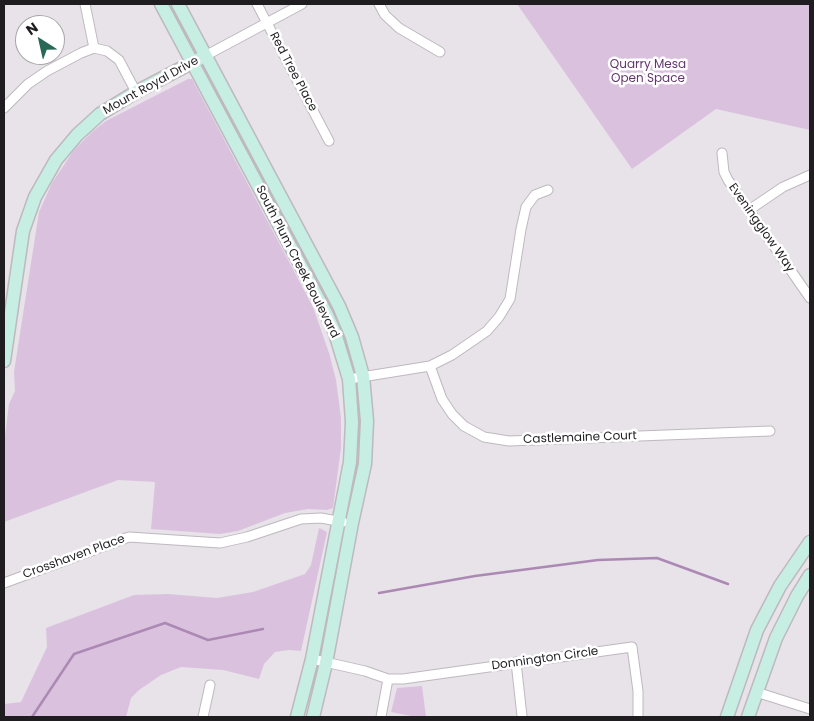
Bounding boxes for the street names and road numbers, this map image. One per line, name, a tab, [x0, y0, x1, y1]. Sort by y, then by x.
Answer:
street label: Red Tree Place	[266, 30, 320, 114]
street label: Mount Royal Drive	[101, 54, 201, 118]
street label: Eveningglow Way	[725, 181, 797, 275]
street label: South Plum Creek Boulevard	[252, 183, 342, 341]
street label: Castlemaine Court	[523, 429, 637, 447]
street label: Crosshaven Place	[21, 532, 127, 582]
street label: Donnington Circle	[491, 644, 599, 674]

